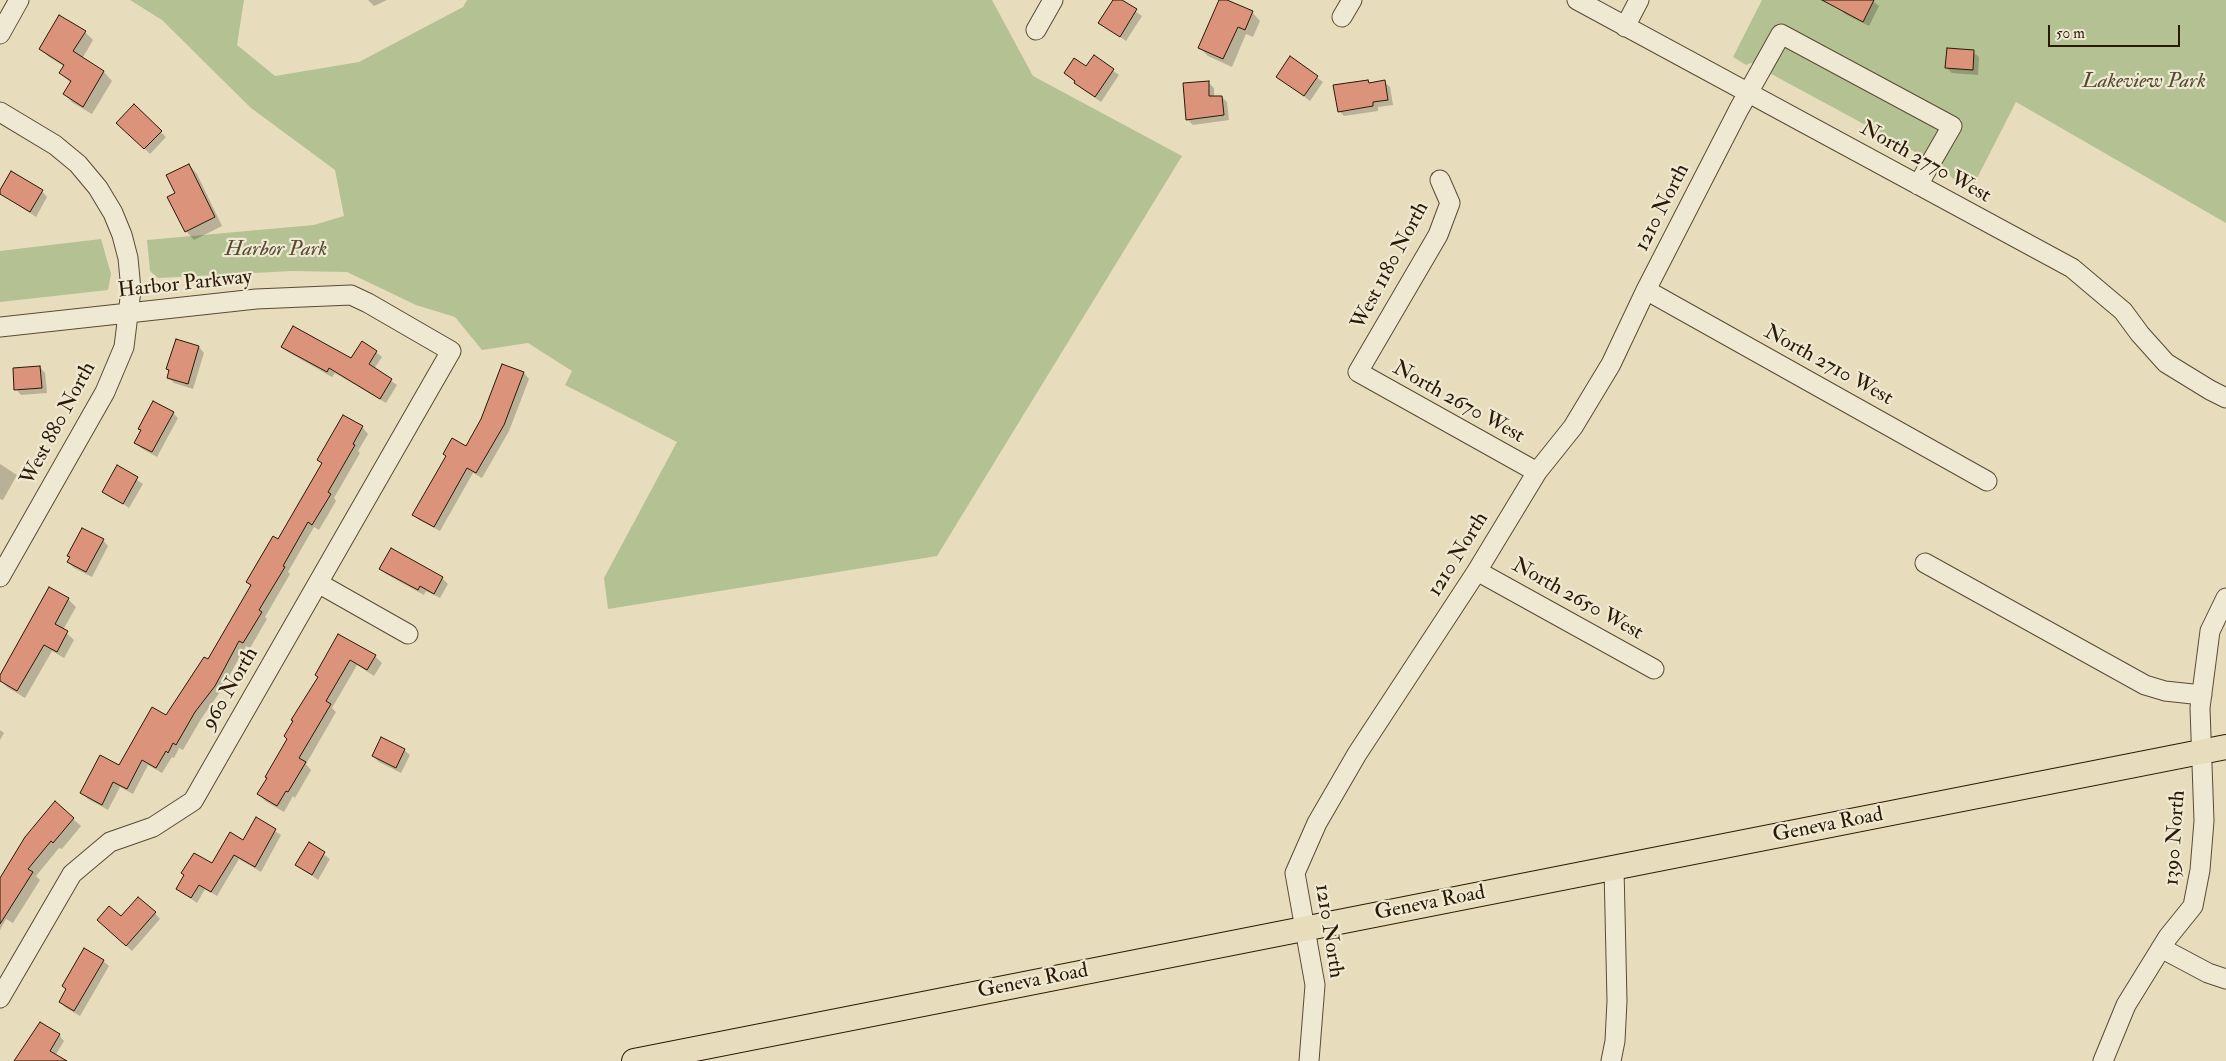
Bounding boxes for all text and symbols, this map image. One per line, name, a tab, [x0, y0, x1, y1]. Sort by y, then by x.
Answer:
scale bar	[2051, 15, 2184, 47]
text: 50 m	[2056, 24, 2085, 43]
park label: Lakeview Park	[2082, 69, 2206, 95]
street label: North 2770 West	[1855, 117, 1995, 209]
street label: 1210 North	[1630, 160, 1696, 256]
street label: West 1180 North	[1347, 198, 1435, 334]
park label: Harbor Park	[225, 237, 327, 263]
street label: Harbor Parkway	[117, 265, 253, 305]
street label: North 2710 West	[1759, 320, 1897, 412]
street label: North 2670 West	[1388, 356, 1528, 450]
street label: West 880 North	[16, 358, 102, 490]
street label: 1210 North	[1423, 508, 1495, 602]
street label: North 2650 West	[1507, 554, 1647, 646]
street label: 960 North	[197, 643, 265, 735]
street label: 1390 North	[2160, 789, 2192, 887]
street label: Geneva Road	[1771, 803, 1885, 849]
street label: Geneva Road	[1373, 881, 1487, 927]
street label: 1210 North	[1308, 882, 1348, 980]
street label: Geneva Road	[976, 959, 1090, 1005]

